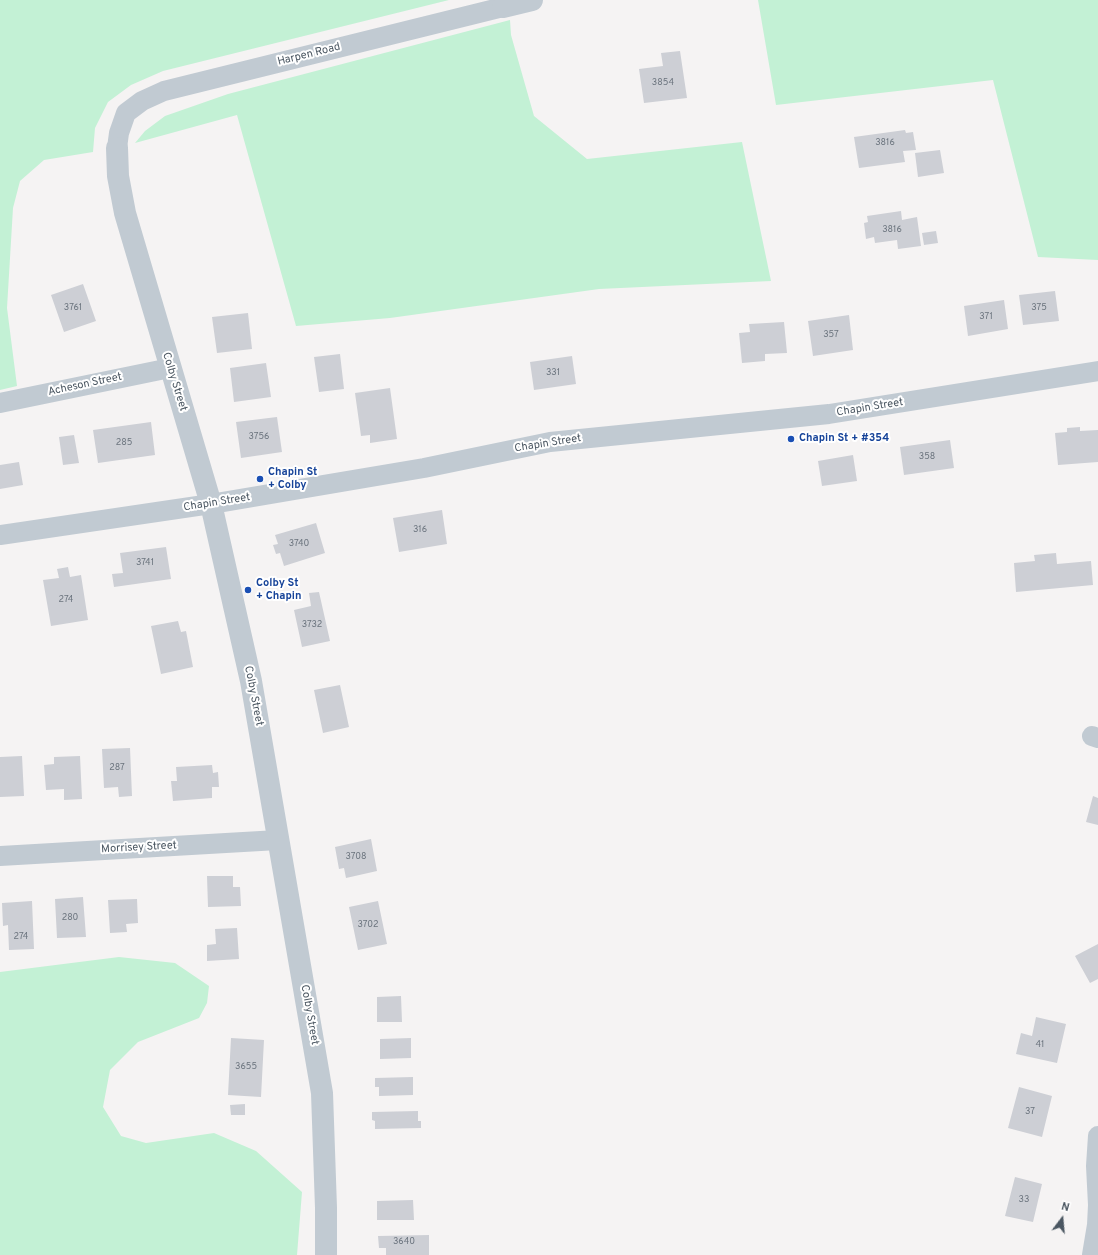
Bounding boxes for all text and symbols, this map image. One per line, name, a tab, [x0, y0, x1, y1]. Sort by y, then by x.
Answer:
street label: Harpen Road	[276, 41, 342, 69]
house number: 3854	[652, 78, 674, 88]
house number: 3816	[875, 138, 895, 148]
house number: 3816	[882, 225, 902, 235]
house number: 3761	[64, 303, 82, 313]
house number: 375	[1031, 303, 1047, 313]
house number: 371	[979, 312, 993, 322]
house number: 357	[823, 330, 839, 340]
street label: Colby Street	[159, 351, 189, 413]
house number: 331	[546, 368, 560, 378]
street label: Acheson Street	[47, 371, 123, 399]
street label: Chapin Street	[836, 396, 904, 420]
house number: 3756	[249, 432, 269, 442]
street label: Chapin Street	[514, 432, 582, 456]
place label: Chapin St + #354	[799, 432, 889, 446]
marker: Chapin St + #354	[786, 434, 796, 444]
house number: 285	[116, 438, 132, 448]
house number: 358	[919, 452, 935, 462]
place label: Chapin St + Colby	[268, 466, 317, 492]
marker: Chapin St + Colby	[255, 474, 265, 484]
street label: Chapin Street	[183, 491, 251, 515]
house number: 316	[413, 525, 427, 535]
house number: 3740	[289, 539, 309, 549]
house number: 3741	[136, 558, 154, 568]
place label: Colby St + Chapin	[256, 577, 301, 603]
marker: Colby St + Chapin	[243, 585, 253, 595]
house number: 274	[59, 595, 73, 605]
house number: 3732	[302, 620, 322, 630]
street label: Colby Street	[241, 665, 265, 727]
house number: 287	[109, 763, 125, 773]
street label: Morrisey Street	[101, 839, 177, 857]
house number: 3708	[345, 852, 367, 862]
house number: 280	[62, 913, 78, 923]
house number: 3702	[357, 920, 379, 930]
house number: 274	[14, 932, 28, 942]
street label: Colby Street	[297, 984, 321, 1046]
house number: 41	[1036, 1040, 1044, 1050]
house number: 3655	[235, 1062, 257, 1072]
house number: 37	[1025, 1107, 1035, 1117]
house number: 33	[1019, 1195, 1029, 1205]
north arrow	[1042, 1199, 1082, 1239]
text: N	[1060, 1200, 1071, 1215]
house number: 3640	[393, 1237, 415, 1247]

